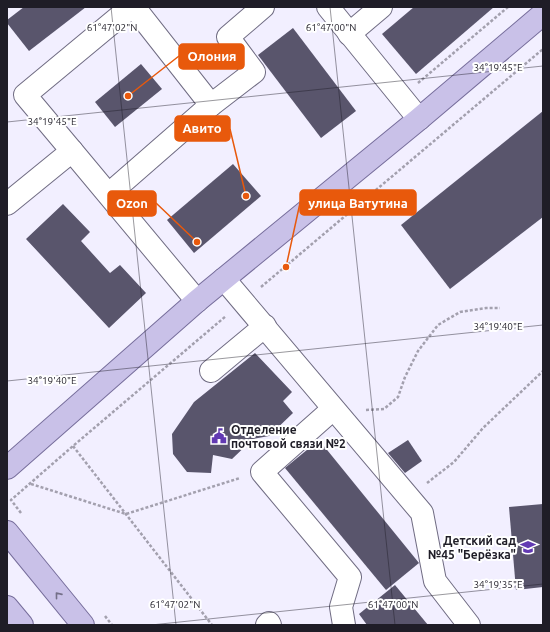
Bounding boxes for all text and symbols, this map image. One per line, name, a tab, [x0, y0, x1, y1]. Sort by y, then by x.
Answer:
text: 61°47'02"N	[87, 22, 137, 33]
text: 61°47'00"N	[306, 22, 356, 33]
callout: Олония	[179, 44, 244, 69]
text: Олония	[187, 49, 237, 63]
text: 34°19'45"E	[473, 62, 523, 73]
text: 34°19'45"E	[27, 116, 77, 127]
callout: Авито	[175, 116, 230, 141]
text: Авито	[182, 121, 222, 135]
callout: улица Ватутина	[300, 190, 416, 215]
callout: Ozon	[108, 191, 156, 216]
text: Ozon	[116, 196, 148, 210]
text: улица Ватутина	[308, 196, 408, 210]
text: 34°19'40"E	[473, 321, 523, 332]
text: 34°19'40"E	[27, 375, 77, 386]
place label: Отделение почтовой связи №2	[231, 423, 346, 450]
public building icon: Отделение почтовой связи №2	[210, 427, 228, 445]
place label: Детский сад №45 "Берёзка"	[428, 534, 516, 561]
school or university icon: Детский сад №45 "Берёзка"	[519, 538, 537, 556]
text: 34°19'35"E	[473, 579, 523, 590]
one-way arrow	[56, 592, 63, 599]
text: 61°47'02"N	[150, 599, 200, 610]
text: 61°47'00"N	[368, 599, 418, 610]

